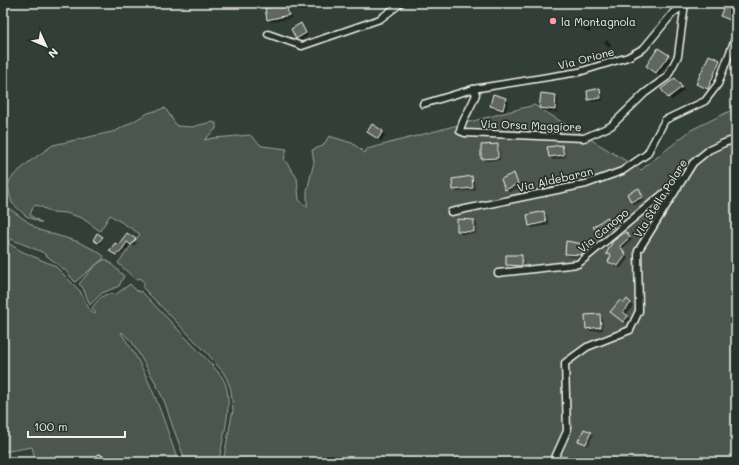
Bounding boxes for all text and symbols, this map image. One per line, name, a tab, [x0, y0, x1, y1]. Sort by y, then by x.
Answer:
place label: la Montagnola	[561, 14, 636, 29]
marker: la Montagnola	[548, 16, 558, 26]
north arrow	[26, 26, 66, 66]
street label: Via Orione	[556, 43, 616, 73]
text: N	[45, 45, 62, 62]
street label: Via Orsa Maggiore	[480, 116, 582, 134]
street label: Via Stella Polare	[630, 156, 690, 240]
street label: Via Aldebaran	[516, 163, 594, 195]
street label: Via Canopo	[575, 204, 632, 255]
scale bar	[28, 413, 125, 439]
text: 100 m	[34, 418, 68, 434]

